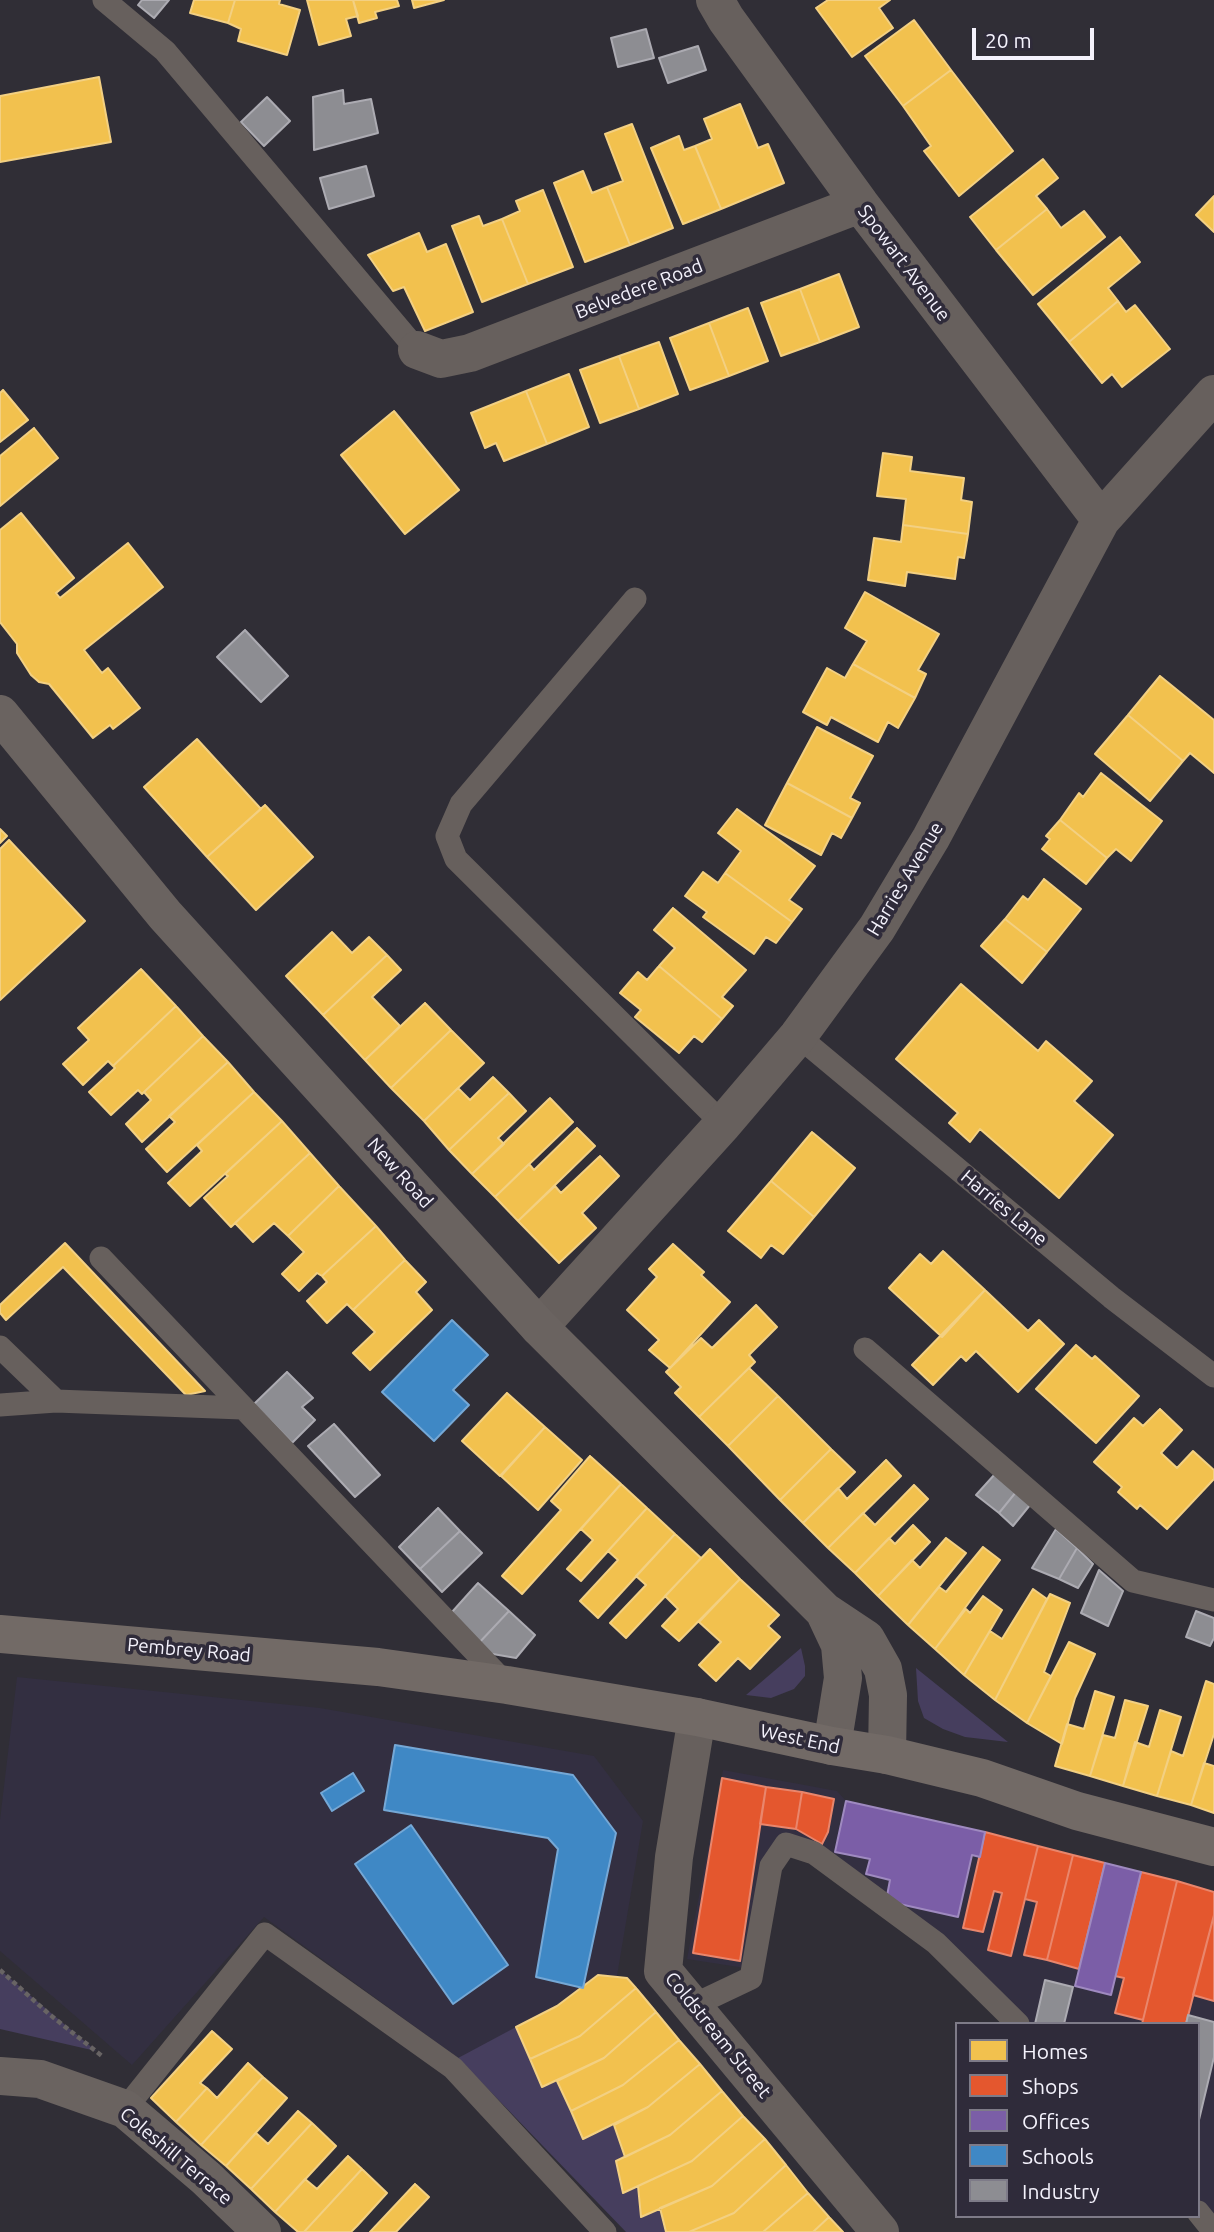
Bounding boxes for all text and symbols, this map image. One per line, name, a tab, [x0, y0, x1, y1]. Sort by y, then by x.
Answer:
scale bar	[976, 14, 1098, 58]
text: 20 m	[985, 28, 1032, 52]
street label: Spowart Avenue	[853, 200, 955, 326]
street label: Belvedere Road	[572, 254, 706, 324]
street label: Harries Avenue	[862, 818, 948, 940]
street label: New Road	[362, 1133, 438, 1213]
street label: Harries Lane	[956, 1165, 1052, 1251]
street label: Pembrey Road	[126, 1633, 252, 1667]
street label: West End	[758, 1719, 842, 1759]
street label: Coldstream Street	[660, 1967, 776, 2103]
legend	[955, 2022, 1200, 2218]
text: Homes	[1022, 2039, 1088, 2063]
text: Shops	[1022, 2074, 1079, 2098]
street label: Coleshill Terrace	[115, 2102, 237, 2210]
text: Offices	[1022, 2109, 1090, 2133]
text: Schools	[1022, 2144, 1094, 2168]
text: Industry	[1022, 2179, 1100, 2203]

